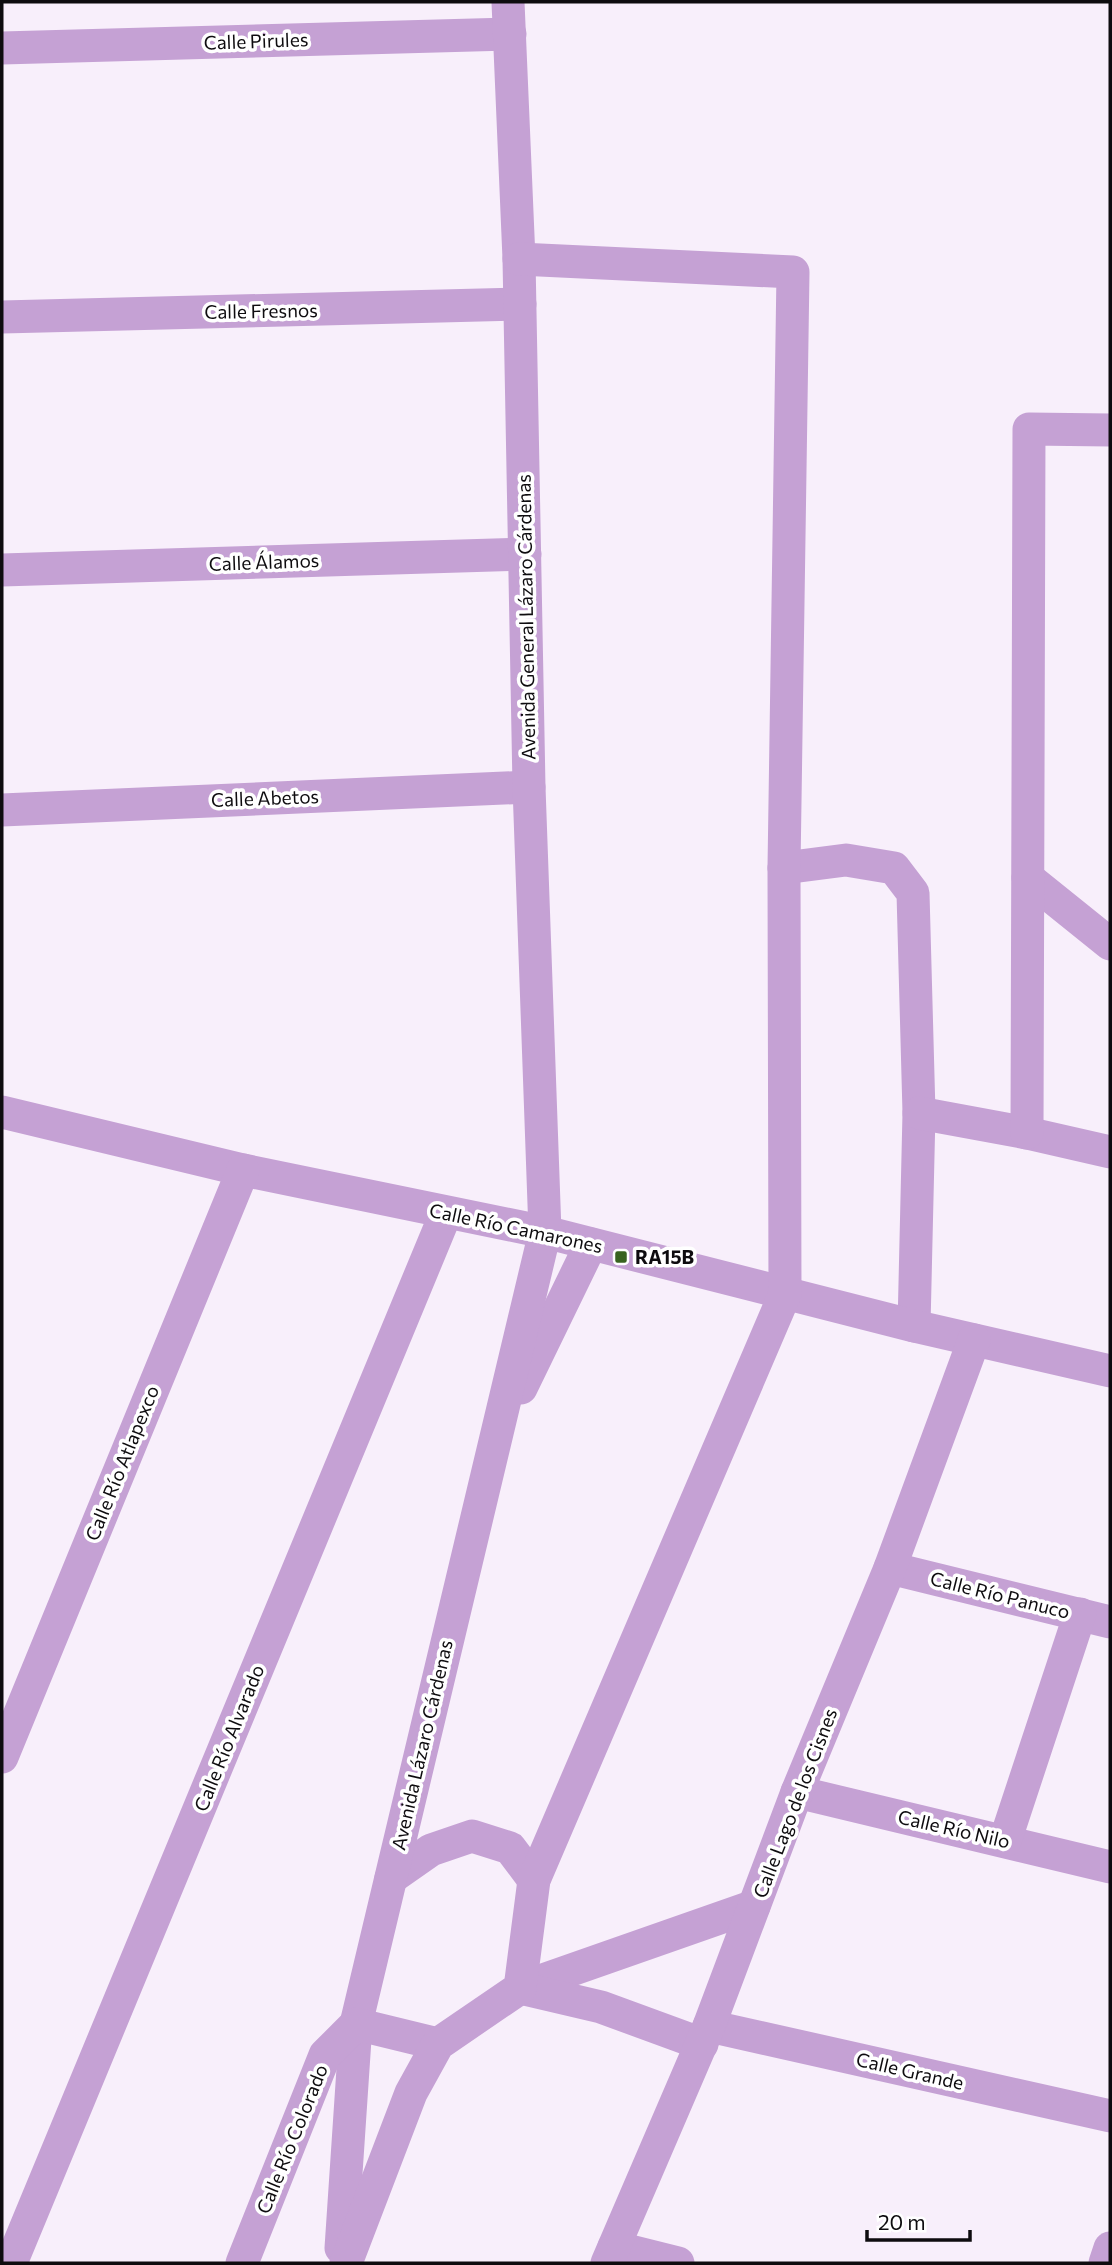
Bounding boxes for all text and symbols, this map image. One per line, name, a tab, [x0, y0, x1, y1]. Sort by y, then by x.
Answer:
street label: Calle Pirules	[203, 27, 309, 54]
street label: Calle Fresnos	[204, 298, 318, 323]
street label: Avenida General Lázaro Cárdenas	[512, 474, 539, 760]
street label: Calle Álamos	[208, 548, 320, 575]
street label: Calle Abetos	[211, 784, 319, 811]
street label: Calle Río Camarones	[427, 1198, 605, 1257]
place label: RA15B	[635, 1245, 694, 1268]
marker: RA15B	[613, 1249, 629, 1265]
street label: Calle Río Atlapexco	[80, 1382, 163, 1544]
street label: Calle Río Panuco	[928, 1566, 1072, 1623]
street label: Avenida Lázaro Cárdenas	[386, 1638, 457, 1852]
street label: Calle Río Alvarado	[189, 1661, 268, 1814]
street label: Calle Lago de los Cisnes	[748, 1705, 841, 1901]
street label: Calle Río Nilo	[896, 1804, 1012, 1853]
street label: Calle Grande	[854, 2047, 966, 2094]
street label: Calle Río Colorado	[251, 2061, 332, 2217]
scale bar	[867, 2198, 970, 2242]
text: 20 m	[878, 2209, 926, 2234]

